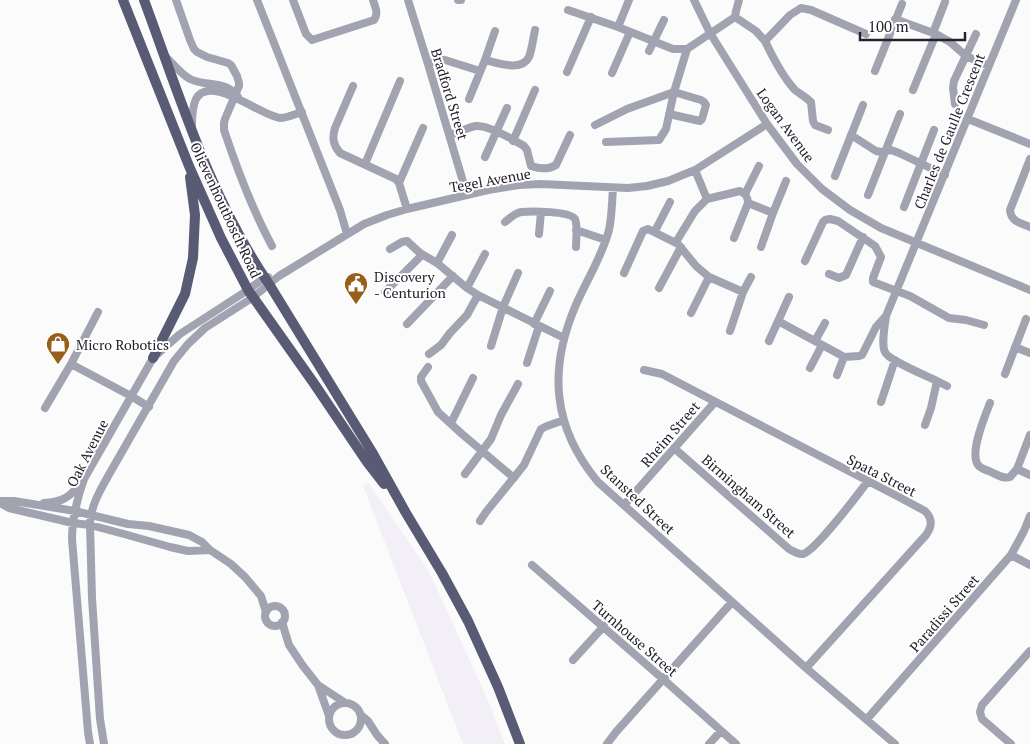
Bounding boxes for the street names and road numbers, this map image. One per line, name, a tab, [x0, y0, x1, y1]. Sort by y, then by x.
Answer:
street label: Bradford Street	[427, 46, 473, 143]
street label: Charles de Gaulle Crescent	[909, 49, 989, 212]
street label: Logan Avenue	[753, 84, 819, 166]
street label: Olievenhoutbosch Road	[186, 139, 266, 281]
street label: Tegel Avenue	[448, 163, 532, 197]
street label: Rheim Street	[636, 397, 704, 471]
street label: Oak Avenue	[62, 416, 112, 490]
street label: Spata Street	[844, 449, 921, 501]
street label: Birmingham Street	[698, 450, 800, 543]
street label: Stansted Street	[597, 460, 680, 539]
street label: Paradissi Street	[905, 570, 983, 656]
street label: Turnhouse Street	[588, 595, 683, 681]

